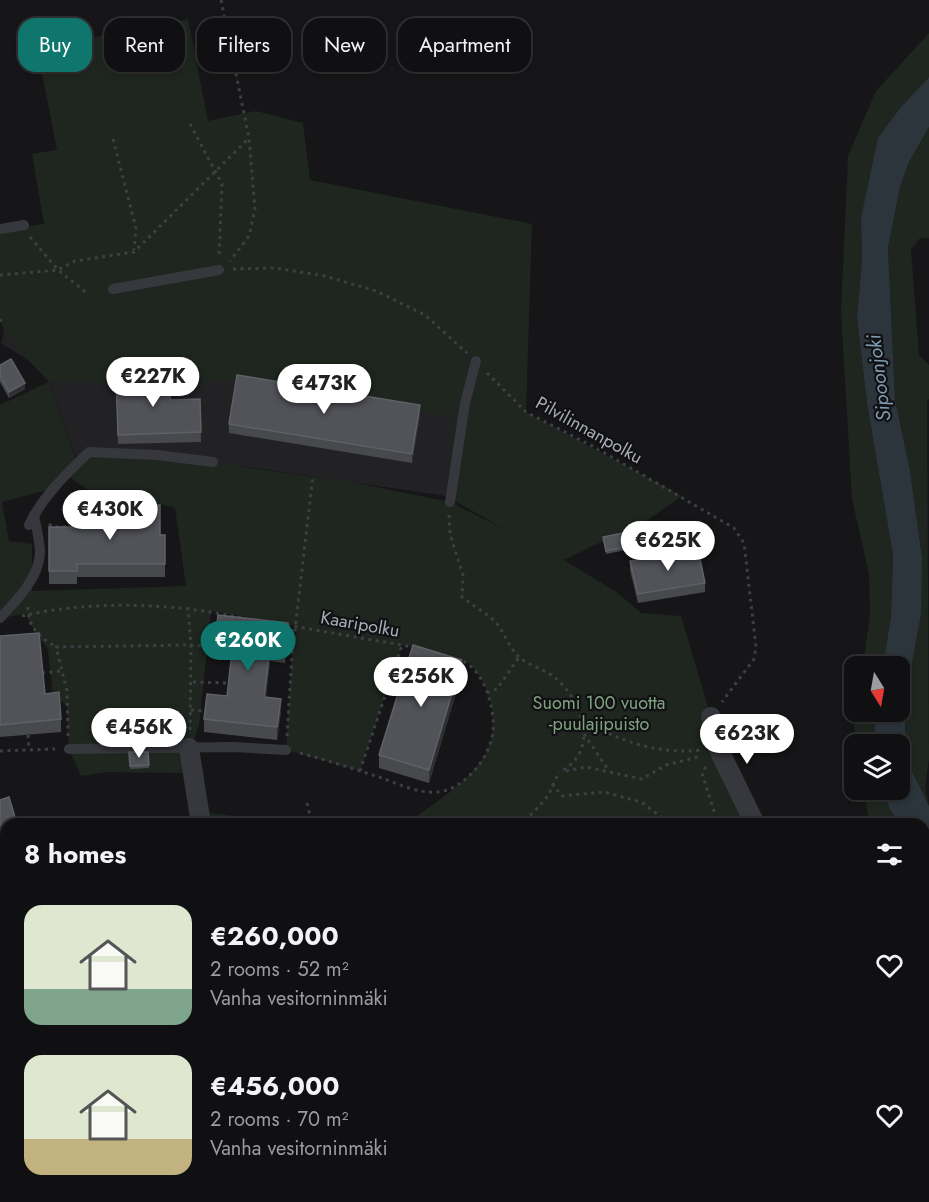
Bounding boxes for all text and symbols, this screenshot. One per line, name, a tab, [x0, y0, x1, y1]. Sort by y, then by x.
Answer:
chip: Buy	[18, 18, 92, 72]
chip: Rent	[104, 18, 185, 72]
chip: Filters	[197, 18, 291, 72]
chip: New	[303, 18, 386, 72]
chip: Apartment	[398, 18, 531, 72]
water label: Sipoonjoki	[859, 332, 899, 423]
pin: €227K	[111, 357, 195, 408]
text: €227K	[120, 362, 186, 391]
pin: €473K	[282, 364, 366, 415]
text: €473K	[291, 369, 357, 398]
street label: Pilvilinnanpolku	[531, 390, 647, 470]
pin: €430K	[68, 490, 152, 541]
text: €430K	[77, 495, 143, 524]
pin: €625K	[626, 521, 710, 572]
text: €625K	[635, 526, 701, 555]
street label: Kaaripolku	[318, 604, 402, 644]
pin: €260K	[206, 621, 290, 672]
text: €260K	[215, 626, 281, 655]
north arrow	[844, 656, 910, 722]
map controls	[844, 656, 910, 800]
pin: €256K	[379, 657, 463, 708]
text: €256K	[388, 662, 454, 691]
park label: Suomi 100 vuotta -puulajipuisto	[533, 690, 665, 737]
pin: €456K	[97, 708, 181, 759]
text: €456K	[105, 713, 173, 742]
pin: €623K	[705, 714, 789, 765]
text: €623K	[714, 719, 780, 748]
button: layers	[844, 734, 910, 800]
text: 8 homes	[24, 835, 126, 873]
icon: filters	[873, 838, 906, 871]
text: €260,000	[210, 917, 339, 955]
icon: home	[72, 929, 144, 1001]
icon: heart	[873, 949, 906, 982]
text: 2 rooms · 52 m²	[210, 955, 349, 984]
text: Vanha vesitorninmäki	[210, 984, 388, 1013]
text: €456,000	[210, 1067, 339, 1105]
icon: home	[72, 1079, 144, 1151]
icon: heart	[873, 1099, 906, 1132]
text: 2 rooms · 70 m²	[210, 1105, 348, 1134]
text: Vanha vesitorninmäki	[210, 1134, 388, 1163]

